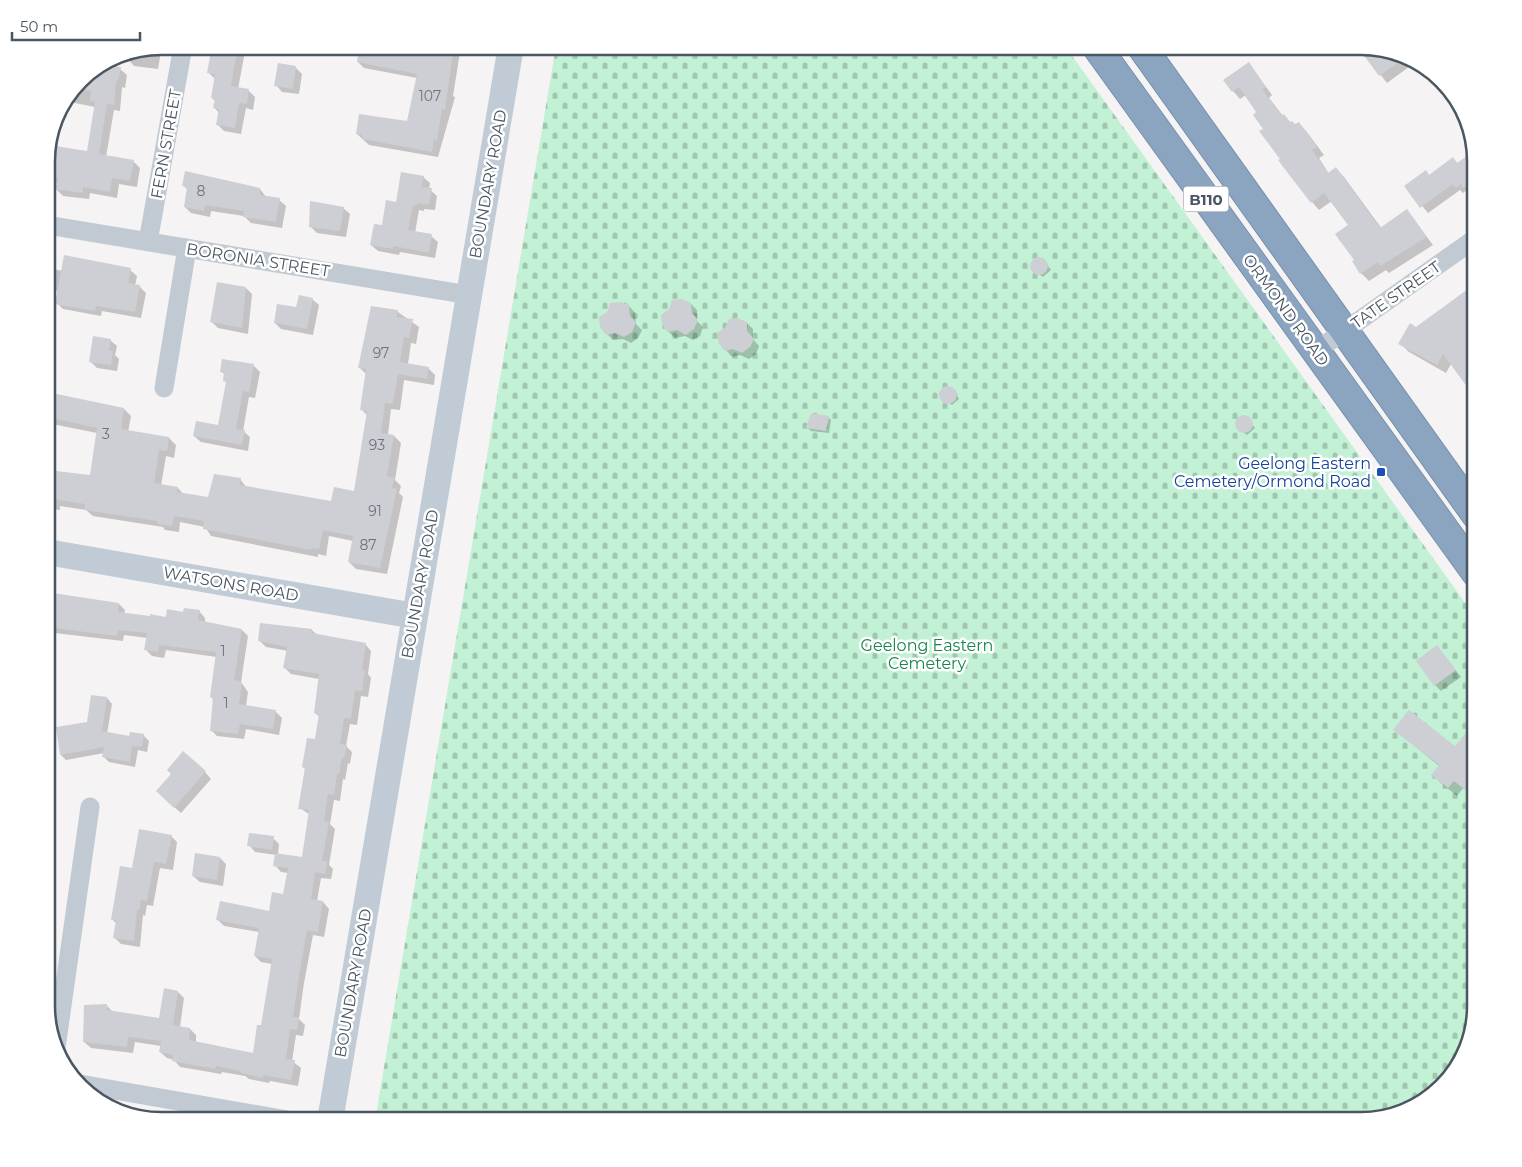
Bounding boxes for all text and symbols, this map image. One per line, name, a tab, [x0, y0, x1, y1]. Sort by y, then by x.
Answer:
scale bar	[12, 10, 140, 42]
text: 50 m	[20, 17, 58, 36]
street label: FERN STREET	[147, 87, 185, 200]
house number: 107	[419, 87, 441, 105]
street label: BOUNDARY ROAD	[466, 108, 510, 260]
house number: 8	[197, 182, 206, 200]
road number: B110	[1184, 186, 1228, 212]
street label: BORONIA STREET	[185, 239, 332, 281]
street label: ORMOND ROAD	[1239, 250, 1333, 370]
street label: TATE STREET	[1348, 257, 1445, 333]
house number: 97	[373, 344, 389, 362]
house number: 3	[102, 425, 110, 443]
house number: 93	[369, 436, 385, 454]
place label: Geelong Eastern Cemetery/Ormond Road	[1174, 454, 1371, 491]
marker: Geelong Eastern Cemetery/Ormond Road	[1375, 466, 1387, 478]
house number: 91	[368, 502, 382, 520]
street label: BOUNDARY ROAD	[398, 508, 442, 660]
house number: 87	[359, 536, 377, 554]
street label: WATSONS ROAD	[162, 563, 300, 605]
park label: Geelong Eastern Cemetery	[861, 636, 993, 673]
house number: 1	[220, 642, 226, 660]
house number: 1	[223, 694, 229, 712]
street label: BOUNDARY ROAD	[331, 907, 375, 1059]

